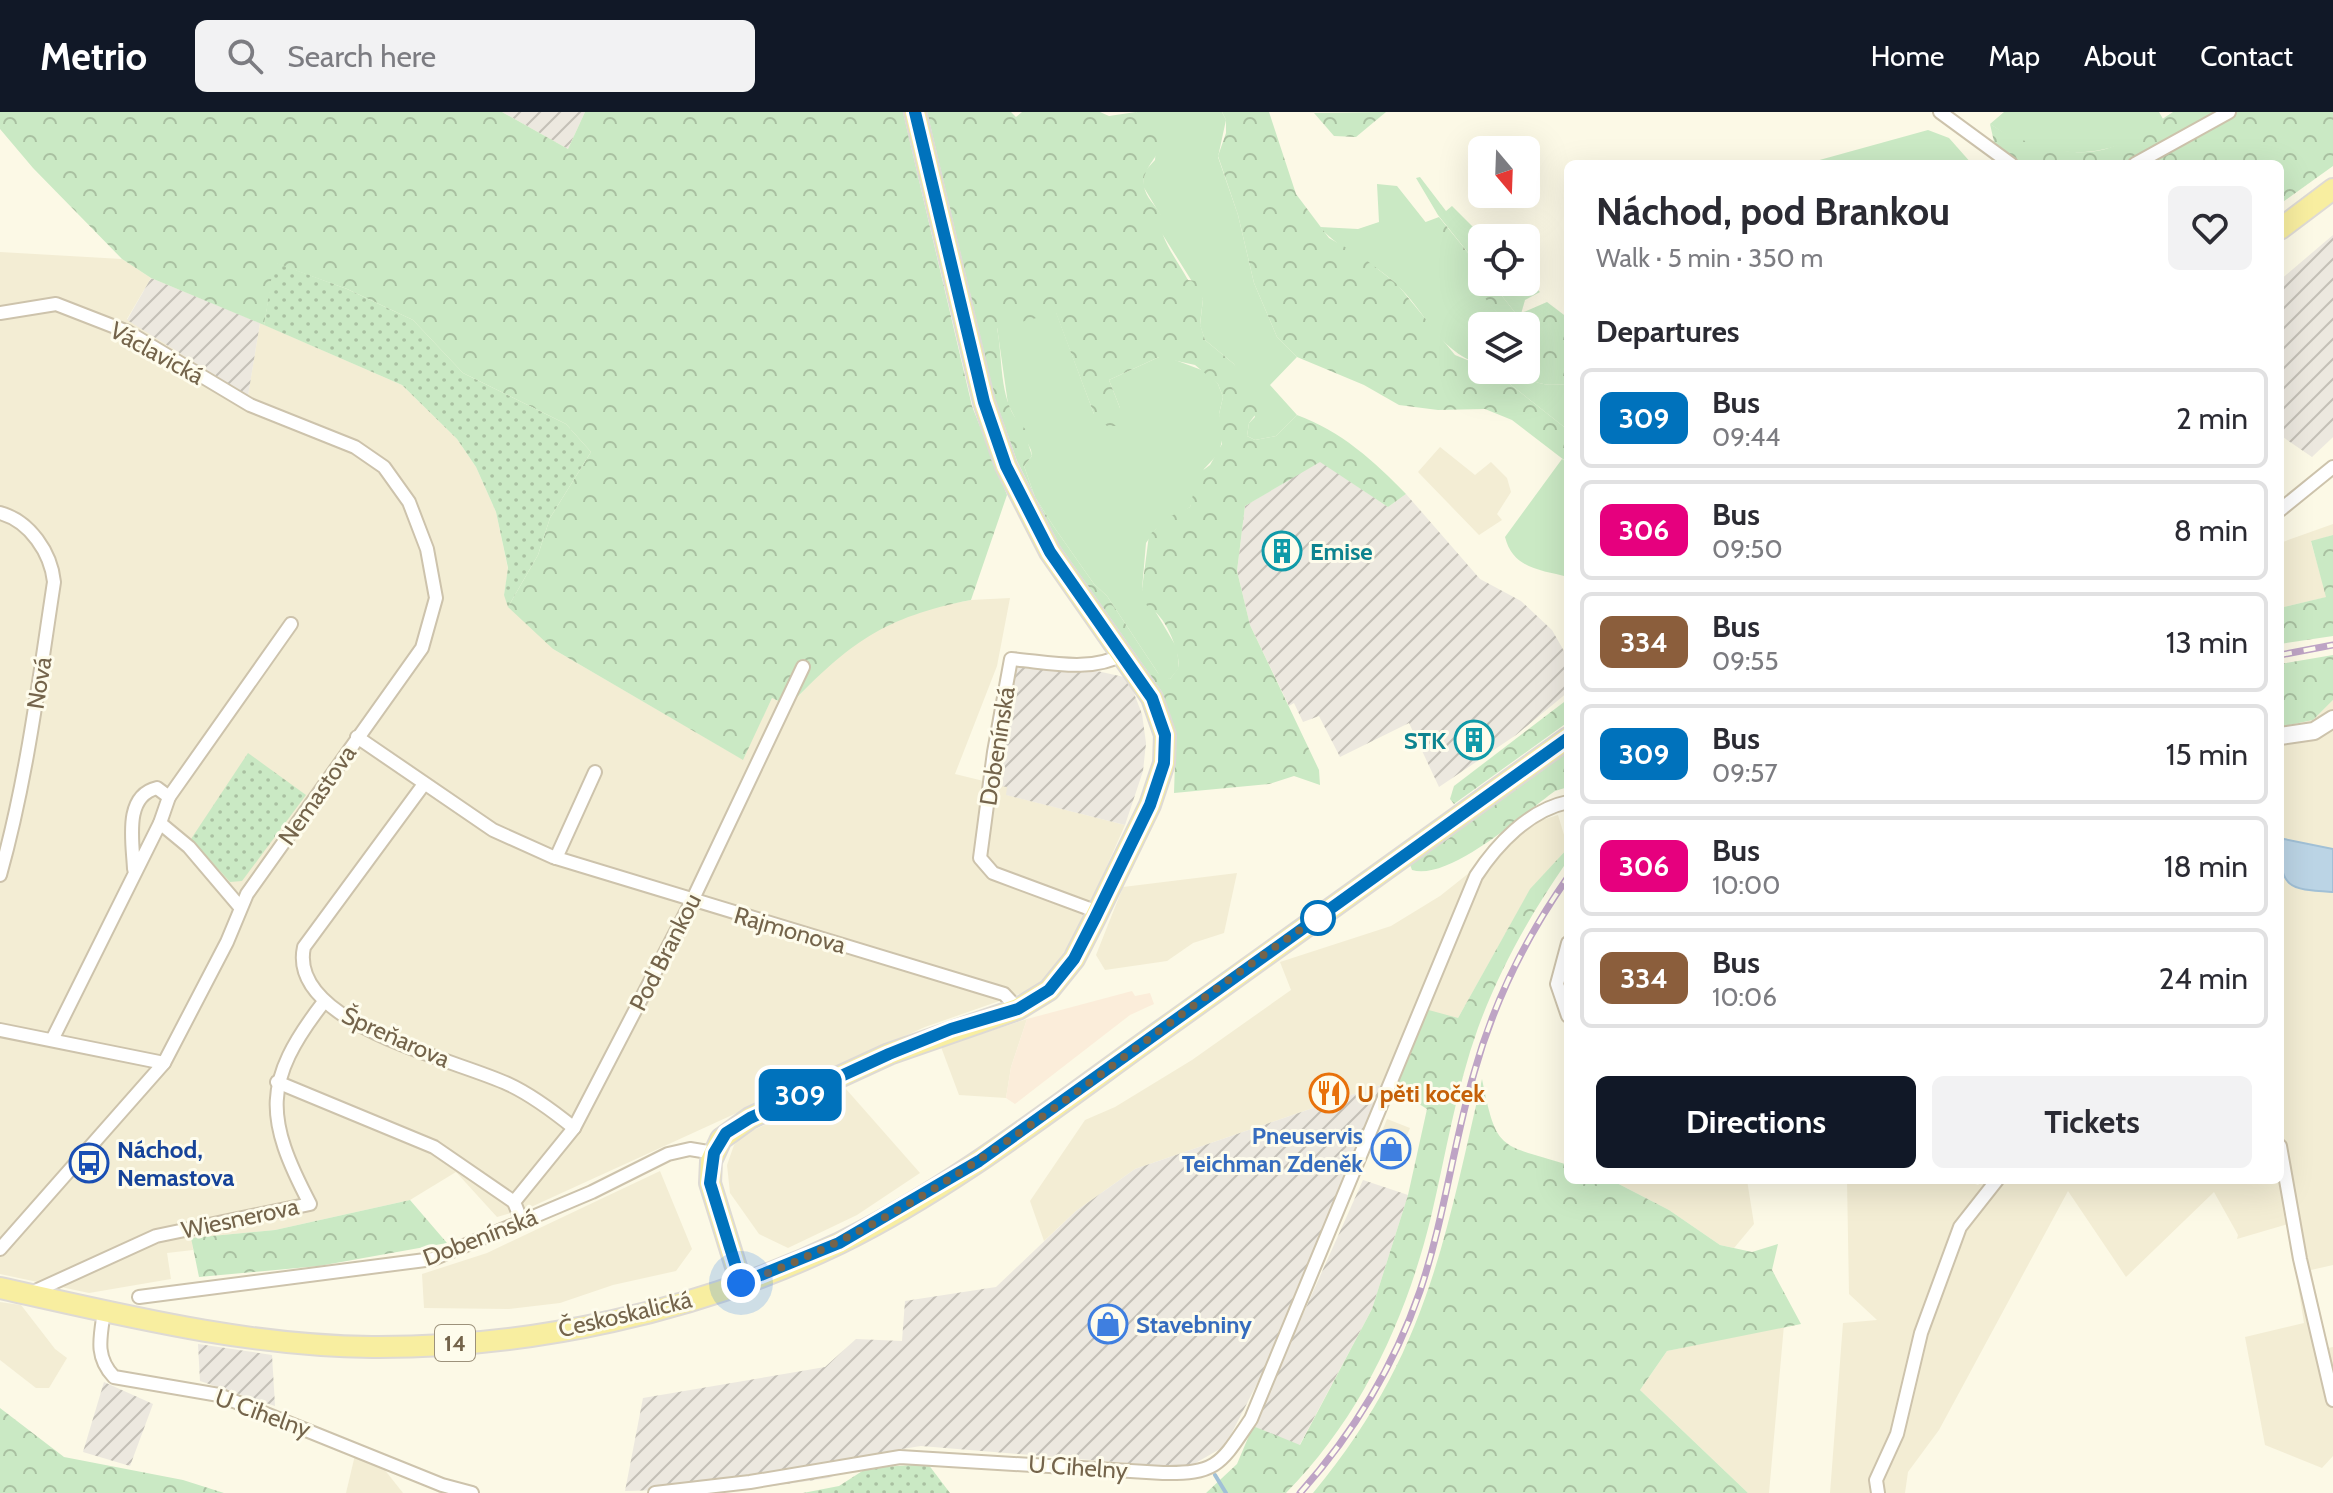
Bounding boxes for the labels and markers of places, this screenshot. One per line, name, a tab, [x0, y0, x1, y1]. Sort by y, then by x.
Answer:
building icon: Emise	[1261, 530, 1303, 572]
place label: Emise	[1310, 537, 1373, 566]
building icon: STK	[1453, 719, 1495, 761]
place label: STK	[1404, 726, 1446, 755]
unlabelled marker	[1301, 901, 1335, 935]
restaurant icon: U pěti koček	[1308, 1072, 1350, 1114]
place label: U pěti koček	[1357, 1079, 1485, 1108]
place label: Pneuservis Teichman Zdeněk	[1182, 1121, 1363, 1178]
shop icon: Pneuservis Teichman Zdeněk	[1370, 1128, 1412, 1170]
place label: Náchod, Nemastova	[117, 1135, 234, 1192]
bus stop icon: Náchod, Nemastova	[68, 1142, 110, 1184]
shop icon: Stavebniny	[1087, 1303, 1129, 1345]
place label: Stavebniny	[1136, 1310, 1252, 1339]

